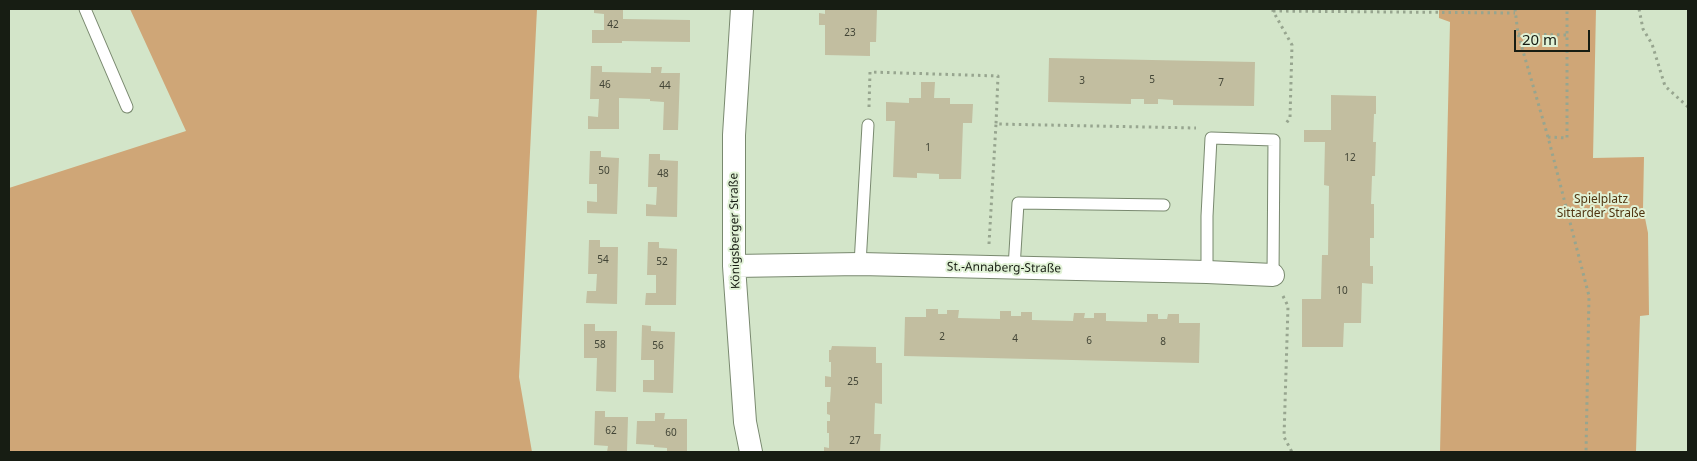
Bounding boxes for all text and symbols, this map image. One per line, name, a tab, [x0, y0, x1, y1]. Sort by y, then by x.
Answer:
house number: 42	[607, 19, 619, 31]
scale bar	[1517, 20, 1593, 52]
house number: 23	[844, 27, 856, 39]
text: 20 m	[1522, 29, 1557, 49]
house number: 5	[1149, 74, 1155, 86]
house number: 3	[1079, 75, 1085, 87]
house number: 7	[1218, 77, 1224, 89]
house number: 46	[599, 79, 611, 91]
house number: 44	[659, 80, 671, 92]
house number: 1	[925, 142, 931, 154]
house number: 12	[1344, 152, 1356, 164]
house number: 50	[598, 165, 610, 177]
house number: 48	[657, 168, 669, 180]
street label: Königsberger Straße	[727, 173, 743, 289]
park label: Spielplatz Sittarder Straße	[1557, 193, 1645, 221]
house number: 54	[597, 254, 609, 266]
house number: 52	[656, 256, 668, 268]
street label: St.-Annaberg-Straße	[947, 260, 1061, 276]
house number: 10	[1336, 285, 1348, 297]
house number: 2	[939, 331, 945, 343]
house number: 4	[1012, 333, 1018, 345]
house number: 6	[1086, 335, 1092, 347]
house number: 8	[1160, 336, 1166, 348]
house number: 58	[594, 339, 606, 351]
house number: 56	[652, 340, 664, 352]
house number: 25	[847, 376, 859, 388]
house number: 62	[605, 425, 617, 437]
house number: 60	[665, 427, 677, 439]
house number: 27	[849, 435, 861, 447]

